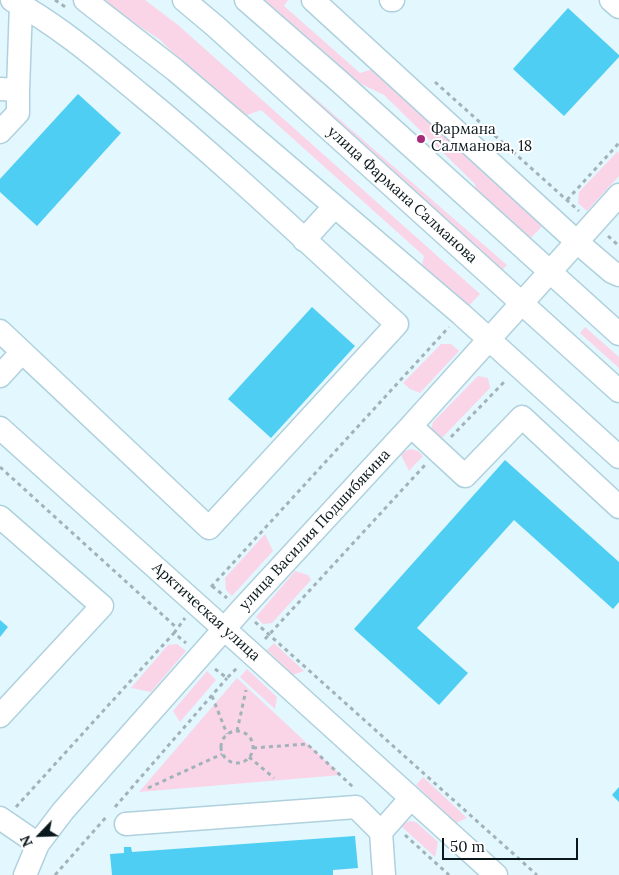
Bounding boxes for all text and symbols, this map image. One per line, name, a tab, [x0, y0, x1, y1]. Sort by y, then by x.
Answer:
place label: Фармана Салманова, 18	[431, 121, 532, 156]
street label: улица Фармана Салманова	[323, 123, 481, 267]
marker: Фармана Салманова, 18	[415, 133, 427, 145]
street label: улица Василия Подшибякина	[236, 446, 394, 614]
street label: Арктическая улица	[148, 559, 264, 665]
north arrow	[15, 810, 65, 860]
scale bar	[444, 828, 580, 860]
text: N	[16, 833, 37, 850]
text: 50 m	[450, 837, 485, 856]

